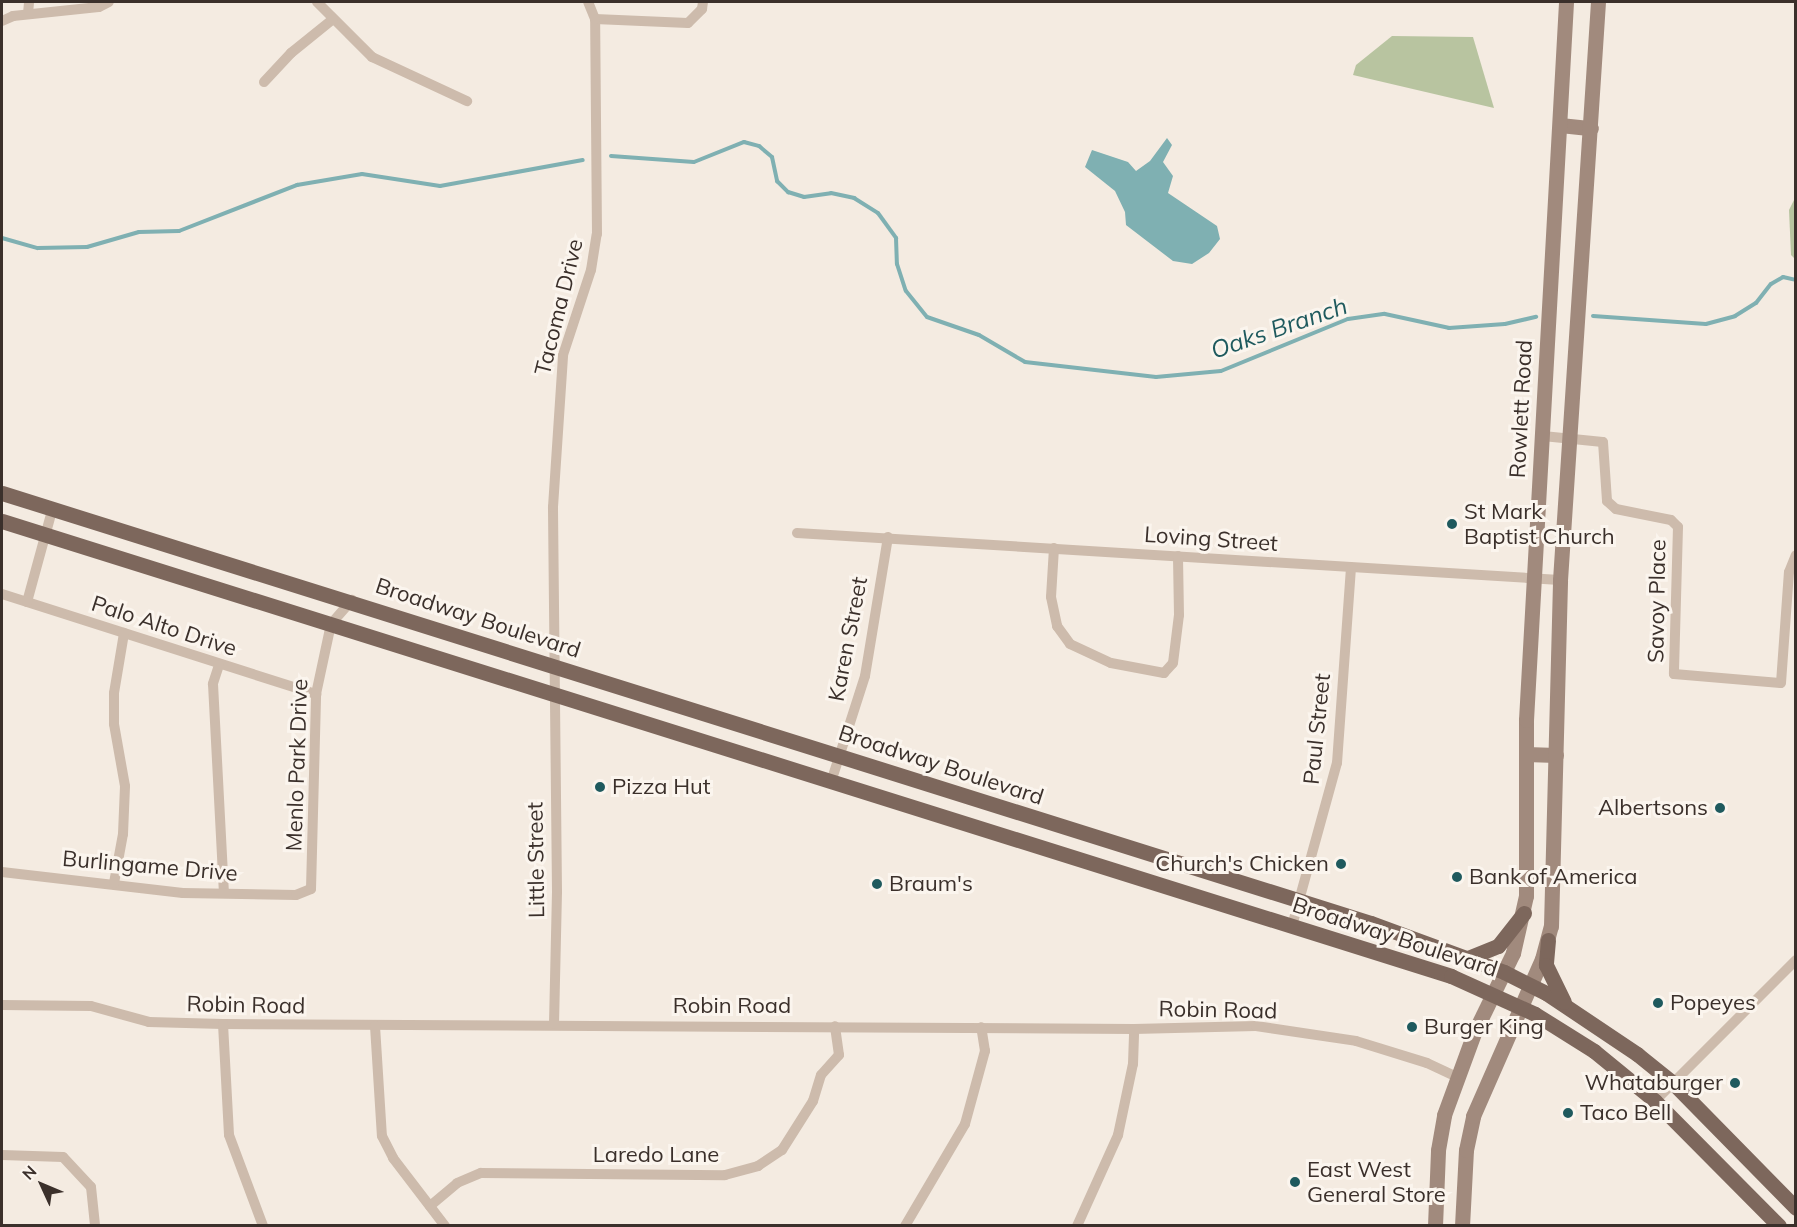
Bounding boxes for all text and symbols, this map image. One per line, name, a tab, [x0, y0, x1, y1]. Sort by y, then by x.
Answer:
street label: Tacoma Drive	[529, 236, 589, 378]
water label: Oaks Branch	[1207, 291, 1351, 365]
street label: Rowlett Road	[1504, 339, 1538, 479]
place label: St Mark Baptist Church	[1464, 498, 1615, 550]
marker: St Mark Baptist Church	[1445, 517, 1459, 531]
street label: Loving Street	[1143, 521, 1279, 557]
street label: Savoy Place	[1643, 539, 1671, 663]
street label: Broadway Boulevard	[372, 572, 584, 664]
street label: Karen Street	[823, 574, 873, 704]
street label: Palo Alto Drive	[88, 590, 240, 662]
street label: Paul Street	[1298, 672, 1336, 786]
street label: Menlo Park Drive	[281, 678, 313, 852]
street label: Broadway Boulevard	[835, 719, 1047, 811]
place label: Pizza Hut	[612, 774, 710, 800]
marker: Pizza Hut	[593, 780, 607, 794]
place label: Albertsons	[1598, 795, 1708, 821]
marker: Albertsons	[1713, 801, 1727, 815]
street label: Little Street	[522, 802, 550, 918]
street label: Burlingame Drive	[61, 845, 239, 887]
place label: Church's Chicken	[1155, 851, 1329, 877]
marker: Church's Chicken	[1334, 857, 1348, 871]
place label: Bank of America	[1469, 864, 1637, 890]
marker: Bank of America	[1450, 870, 1464, 884]
place label: Braum's	[889, 871, 973, 897]
marker: Braum's	[870, 877, 884, 891]
street label: Broadway Boulevard	[1289, 891, 1501, 983]
place label: Popeyes	[1670, 990, 1756, 1016]
street label: Robin Road	[187, 991, 305, 1019]
street label: Robin Road	[673, 993, 791, 1019]
street label: Robin Road	[1159, 996, 1277, 1024]
marker: Popeyes	[1651, 996, 1665, 1010]
place label: Burger King	[1424, 1014, 1544, 1040]
marker: Burger King	[1405, 1020, 1419, 1034]
place label: Whataburger	[1585, 1070, 1723, 1096]
marker: Whataburger	[1728, 1076, 1742, 1090]
place label: Taco Bell	[1580, 1100, 1671, 1126]
marker: Taco Bell	[1561, 1106, 1575, 1120]
street label: Laredo Lane	[593, 1142, 719, 1168]
north arrow	[12, 1155, 72, 1215]
place label: East West General Store	[1307, 1156, 1446, 1208]
text: N	[18, 1161, 40, 1184]
marker: East West General Store	[1288, 1175, 1302, 1189]

